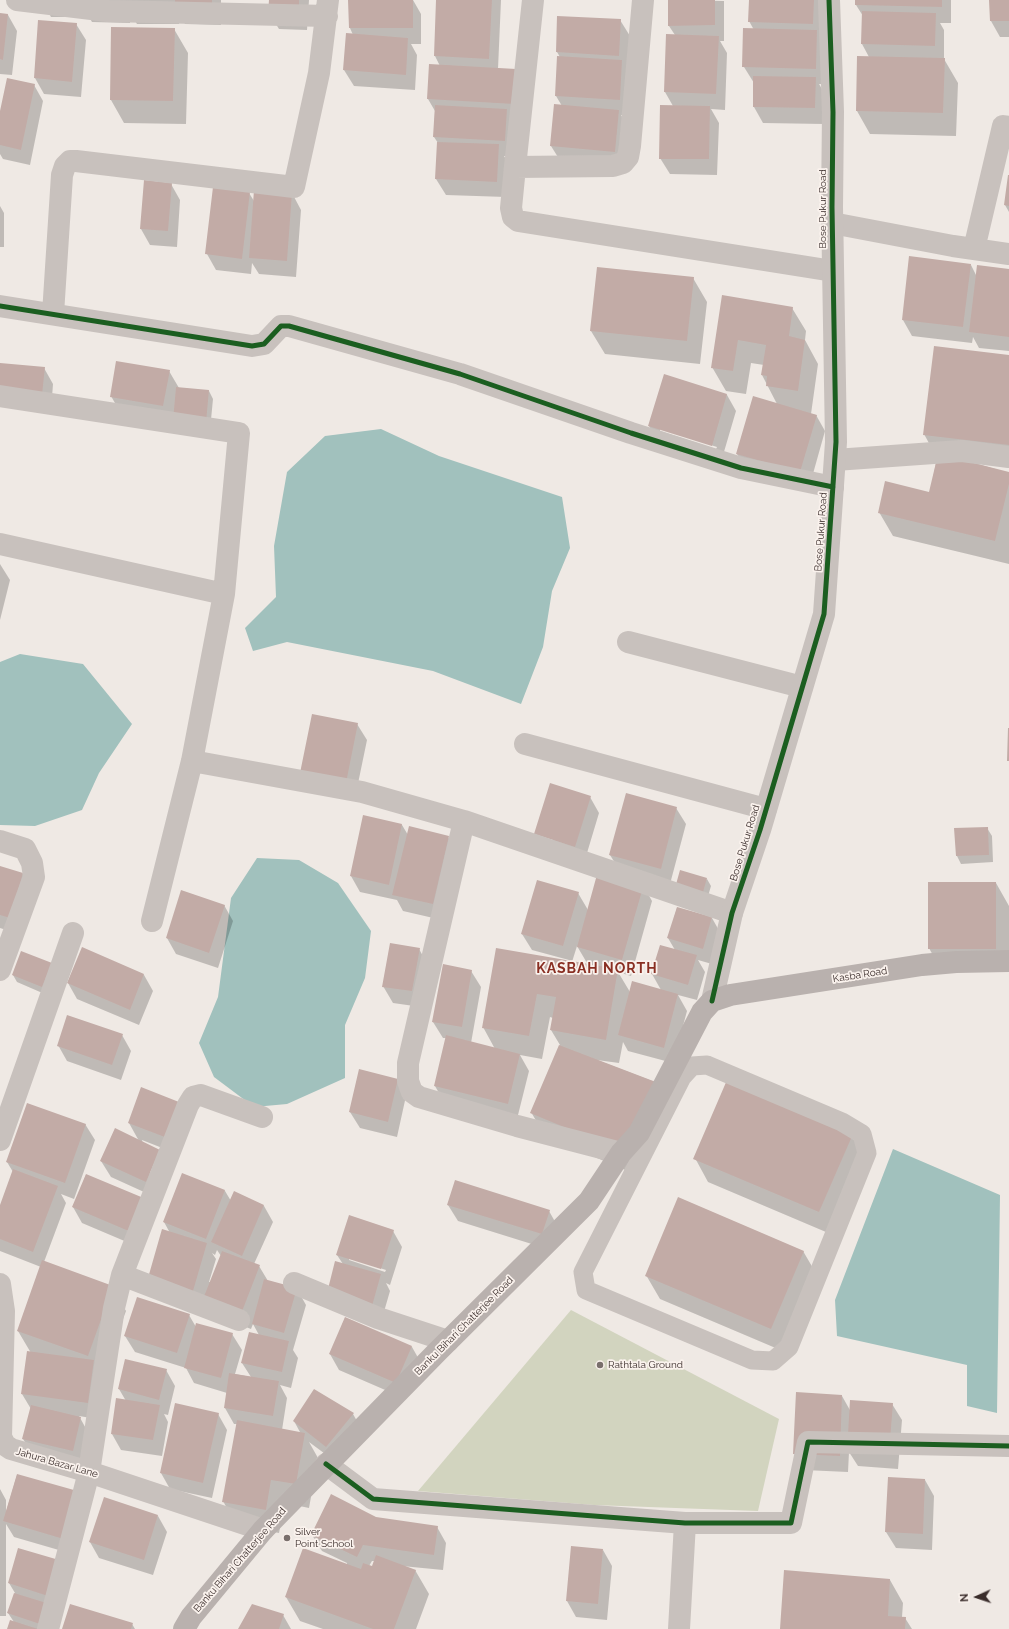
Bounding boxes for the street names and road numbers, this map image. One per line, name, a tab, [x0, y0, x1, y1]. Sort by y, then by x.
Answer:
street label: Bose Pukur Road	[817, 169, 829, 249]
street label: Bose Pukur Road	[812, 492, 830, 572]
street label: Bose Pukur Road	[728, 803, 762, 883]
street label: Kasba Road	[832, 965, 888, 985]
street label: Banku Bihari Chatterjee Road	[412, 1274, 516, 1378]
street label: Jahura Bazar Lane	[15, 1446, 99, 1480]
street label: Banku Bihari Chatterjee Road	[191, 1505, 289, 1615]

